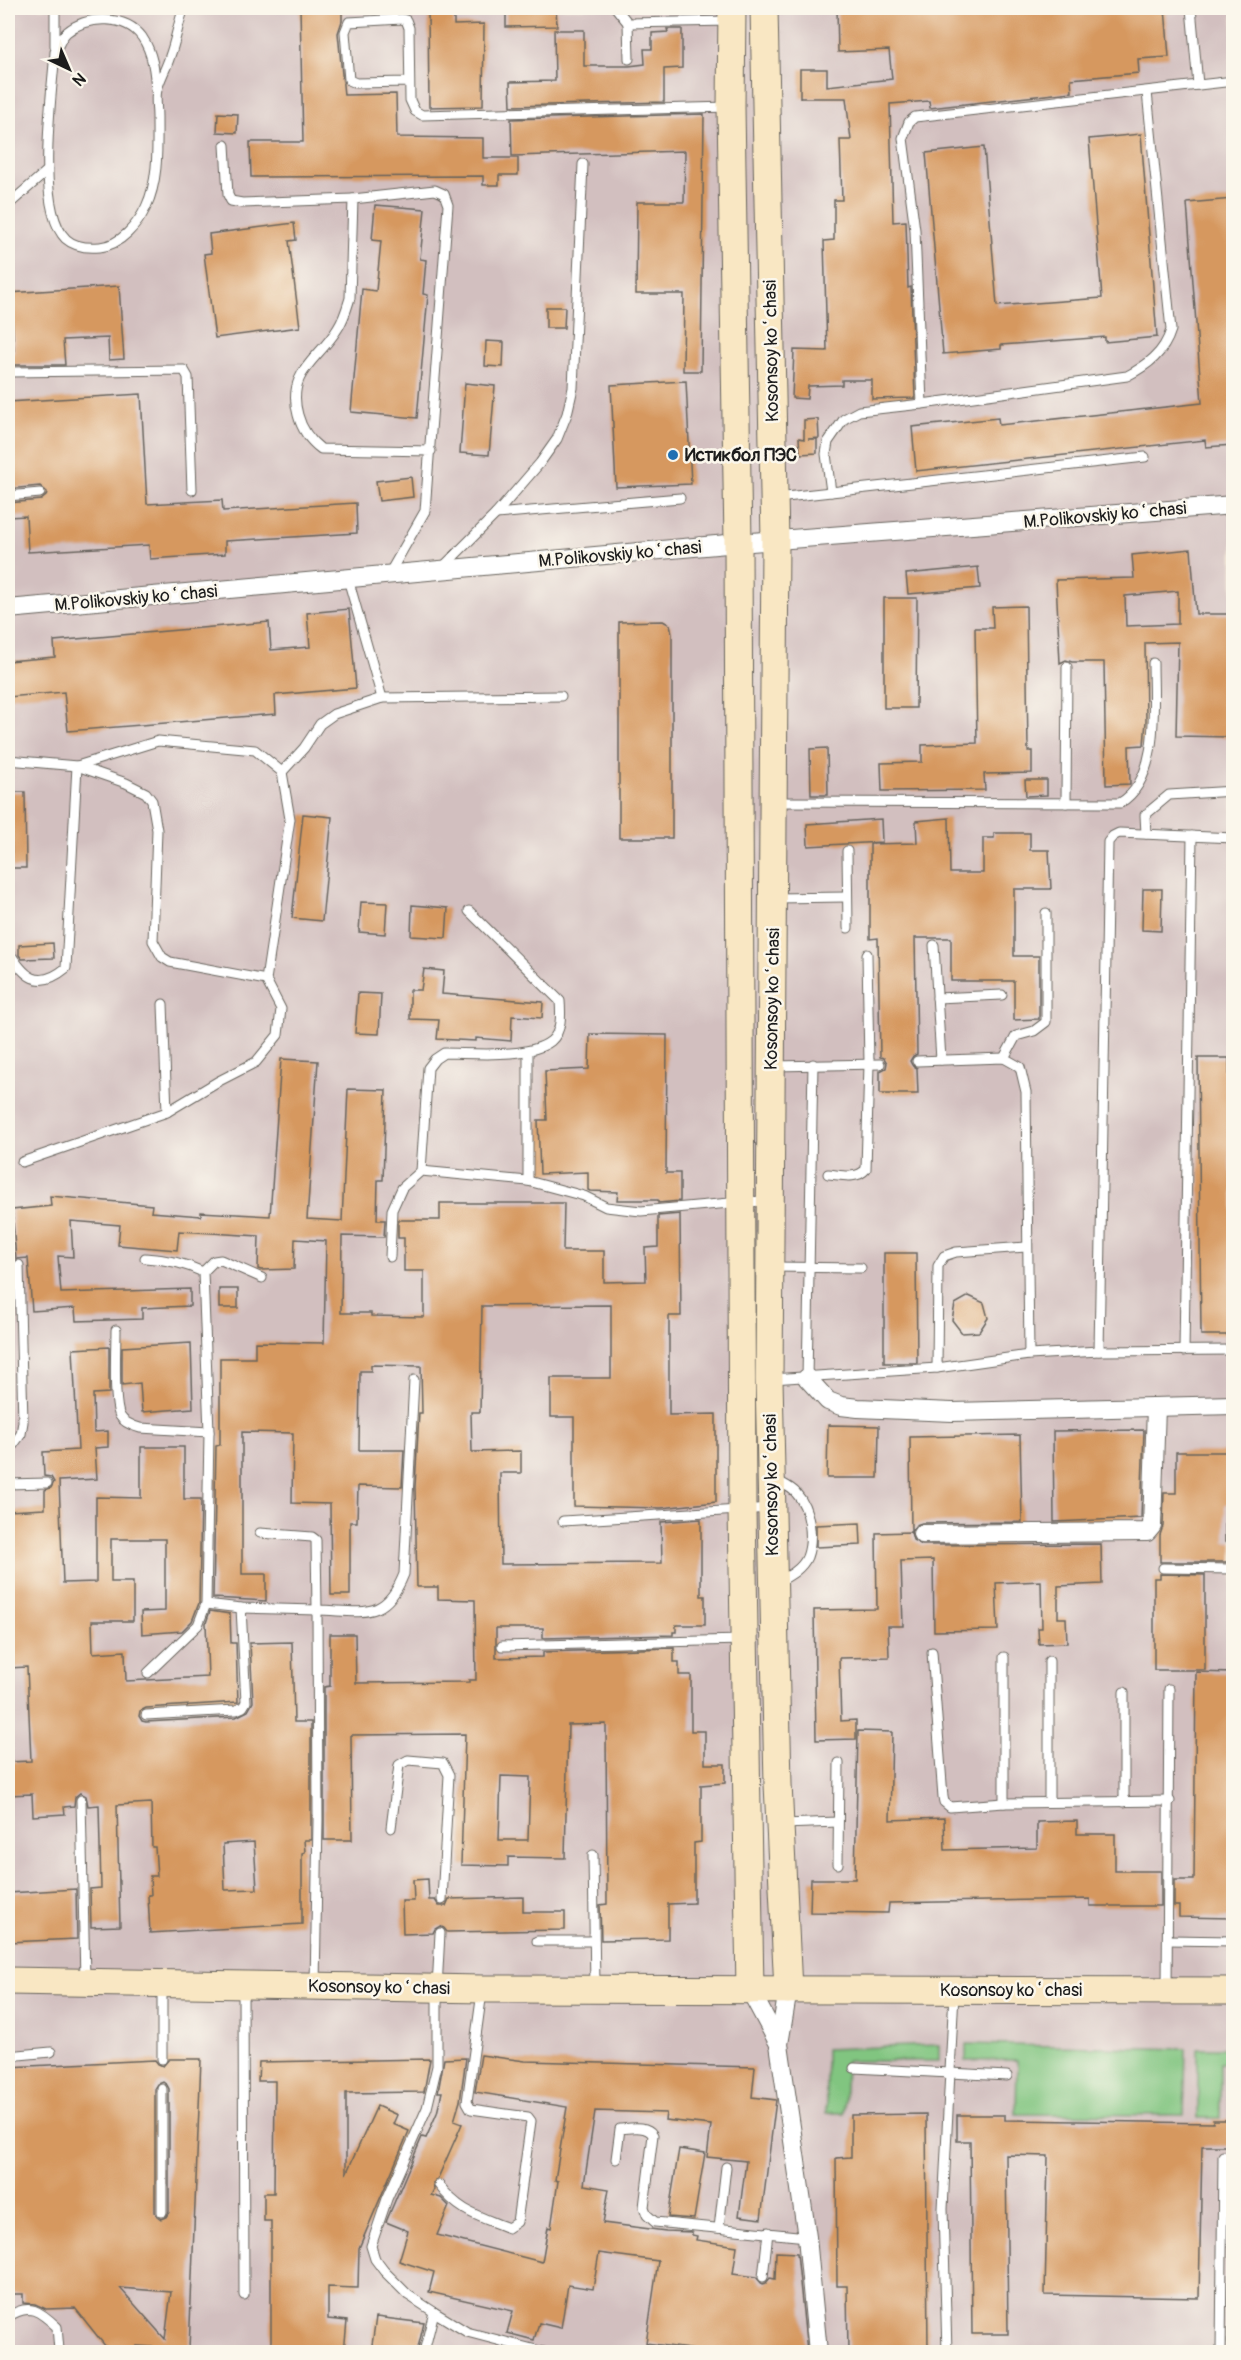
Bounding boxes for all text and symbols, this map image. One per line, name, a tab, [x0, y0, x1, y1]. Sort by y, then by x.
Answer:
north arrow	[39, 39, 99, 99]
text: N	[68, 68, 90, 90]
street label: Kosonsoy koʻchasi	[759, 280, 784, 422]
place label: Истикбол ПЭС	[685, 444, 797, 467]
marker: Истикбол ПЭС	[666, 448, 680, 462]
street label: M.Polikovskiy koʻchasi	[1022, 497, 1188, 534]
street label: M.Polikovskiy koʻchasi	[537, 536, 703, 573]
street label: M.Polikovskiy koʻchasi	[53, 580, 219, 617]
street label: Kosonsoy koʻchasi	[760, 928, 785, 1070]
street label: Kosonsoy koʻchasi	[759, 1414, 784, 1556]
street label: Kosonsoy koʻchasi	[308, 1975, 450, 2000]
street label: Kosonsoy koʻchasi	[940, 1979, 1082, 2002]

